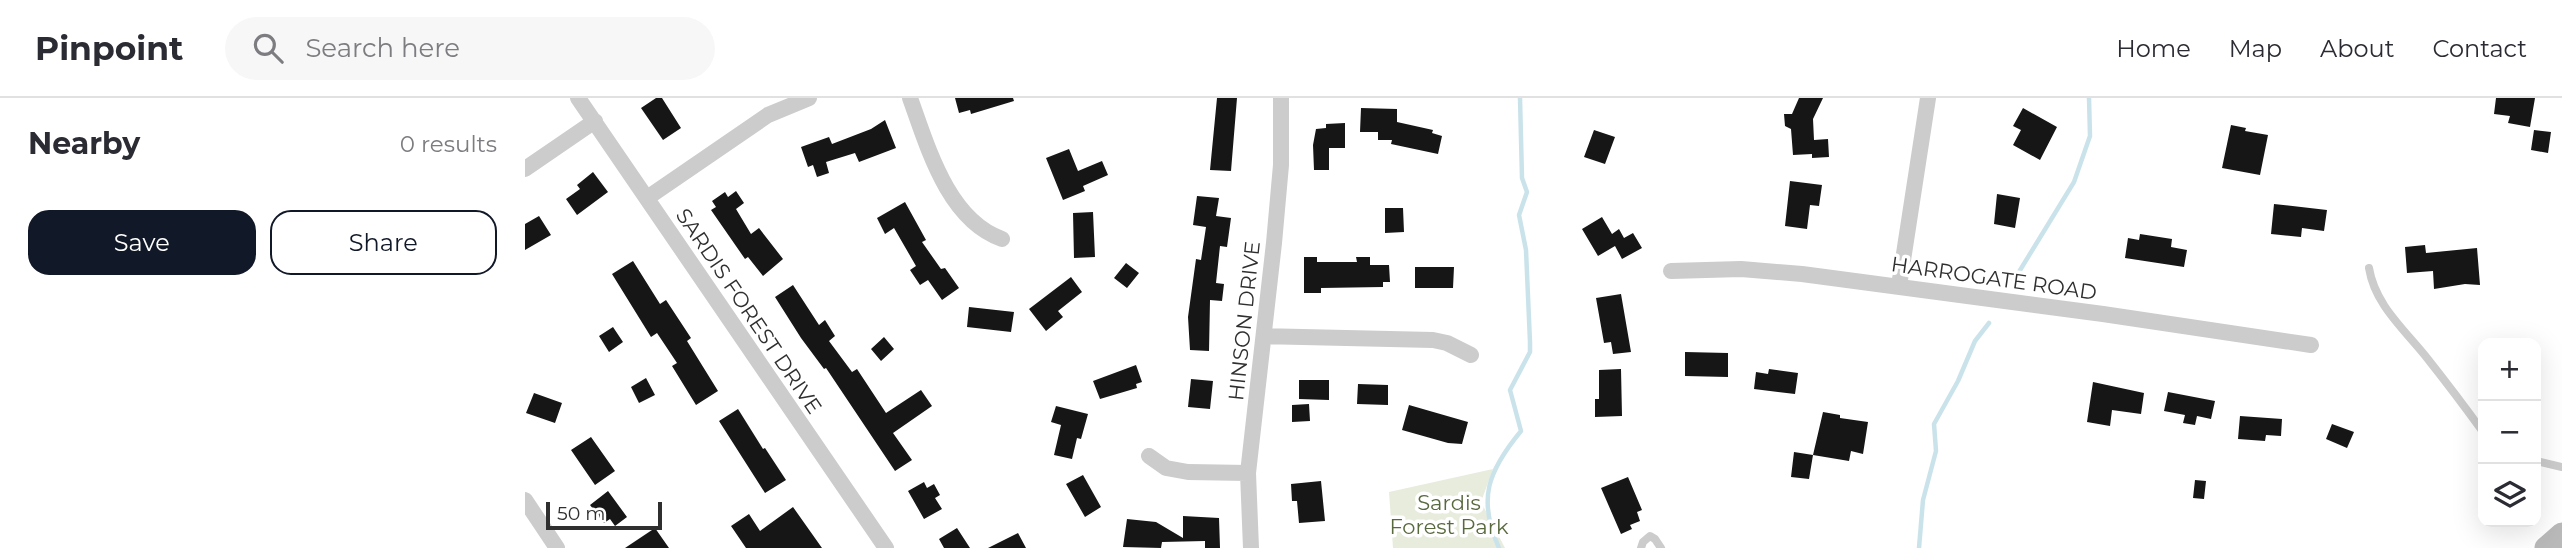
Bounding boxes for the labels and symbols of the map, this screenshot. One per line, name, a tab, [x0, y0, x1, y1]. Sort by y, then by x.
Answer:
street label: SARDIS FOREST DRIVE	[671, 204, 827, 418]
street label: HINSON DRIVE	[1223, 240, 1265, 402]
street label: HARROGATE ROAD	[1890, 251, 2098, 305]
park label: Sardis Forest Park	[1389, 490, 1509, 539]
scale bar	[546, 499, 661, 531]

